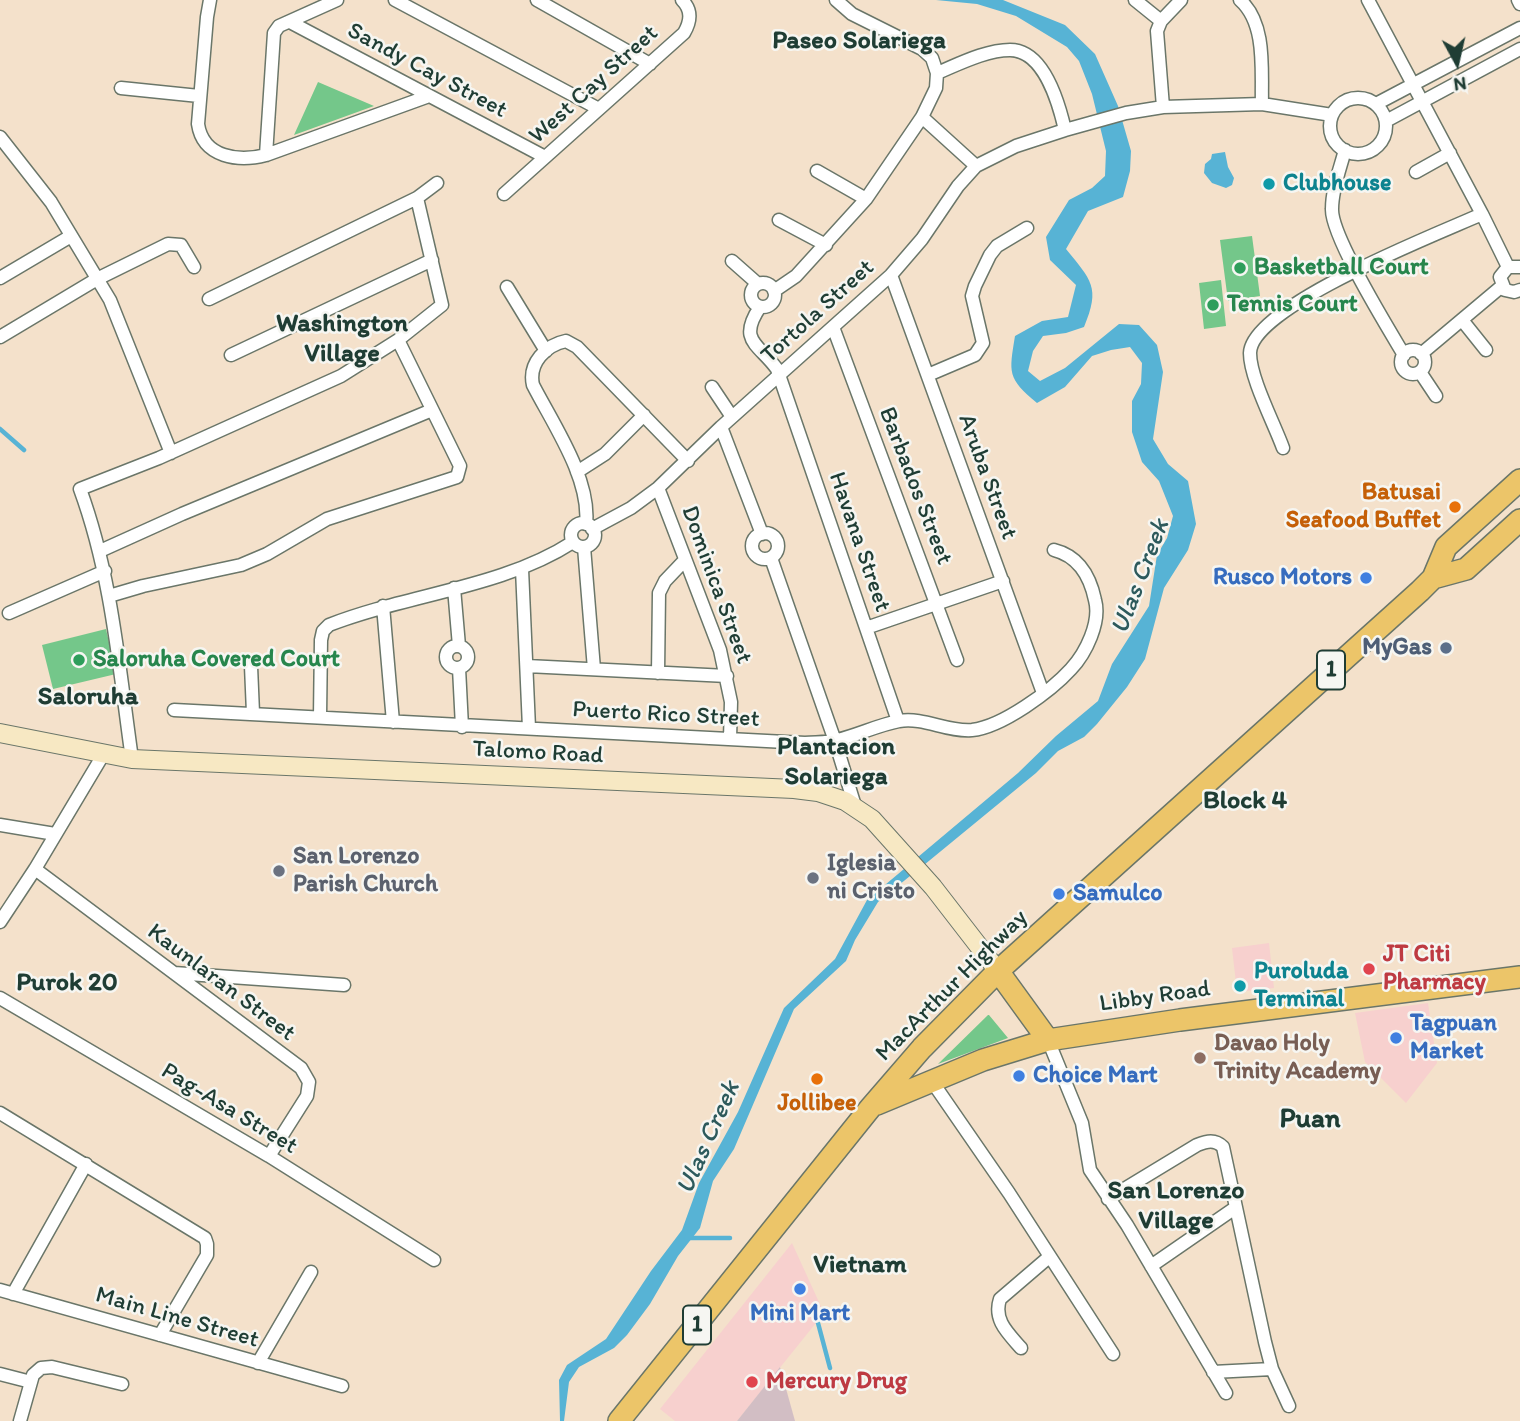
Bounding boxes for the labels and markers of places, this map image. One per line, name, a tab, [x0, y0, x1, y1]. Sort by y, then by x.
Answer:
place label: Clubhouse	[1283, 170, 1391, 198]
marker: Clubhouse	[1261, 176, 1277, 192]
place label: Basketball Court	[1254, 254, 1429, 282]
marker: Basketball Court	[1232, 260, 1248, 276]
place label: Tennis Court	[1227, 291, 1358, 319]
marker: Tennis Court	[1205, 297, 1221, 313]
place label: Batusai Seafood Buffet	[1286, 479, 1441, 535]
marker: Batusai Seafood Buffet	[1447, 499, 1463, 515]
place label: Rusco Motors	[1213, 564, 1352, 592]
marker: Rusco Motors	[1358, 570, 1374, 586]
place label: MyGas	[1362, 634, 1432, 662]
marker: MyGas	[1438, 640, 1454, 656]
place label: Saloruha Covered Court	[93, 646, 340, 674]
marker: Saloruha Covered Court	[71, 652, 87, 668]
place label: San Lorenzo Parish Church	[293, 843, 438, 899]
place label: Iglesia ni Cristo	[827, 850, 915, 906]
marker: San Lorenzo Parish Church	[271, 863, 287, 879]
marker: Iglesia ni Cristo	[805, 870, 821, 886]
place label: Samulco	[1073, 880, 1163, 908]
marker: Samulco	[1051, 886, 1067, 902]
place label: JT Citi Pharmacy	[1383, 941, 1486, 997]
place label: Puroluda Terminal	[1254, 958, 1348, 1014]
marker: JT Citi Pharmacy	[1361, 961, 1377, 977]
marker: Puroluda Terminal	[1232, 978, 1248, 994]
place label: Tagpuan Market	[1410, 1010, 1497, 1066]
place label: Davao Holy Trinity Academy	[1214, 1030, 1381, 1086]
marker: Tagpuan Market	[1388, 1030, 1404, 1046]
marker: Davao Holy Trinity Academy	[1192, 1050, 1208, 1066]
place label: Choice Mart	[1033, 1062, 1158, 1090]
marker: Choice Mart	[1011, 1068, 1027, 1084]
marker: Jollibee	[809, 1071, 825, 1087]
place label: Jollibee	[778, 1090, 856, 1118]
marker: Mini Mart	[792, 1281, 808, 1297]
place label: Mini Mart	[750, 1300, 850, 1328]
place label: Mercury Drug	[766, 1368, 907, 1396]
marker: Mercury Drug	[744, 1374, 760, 1390]

